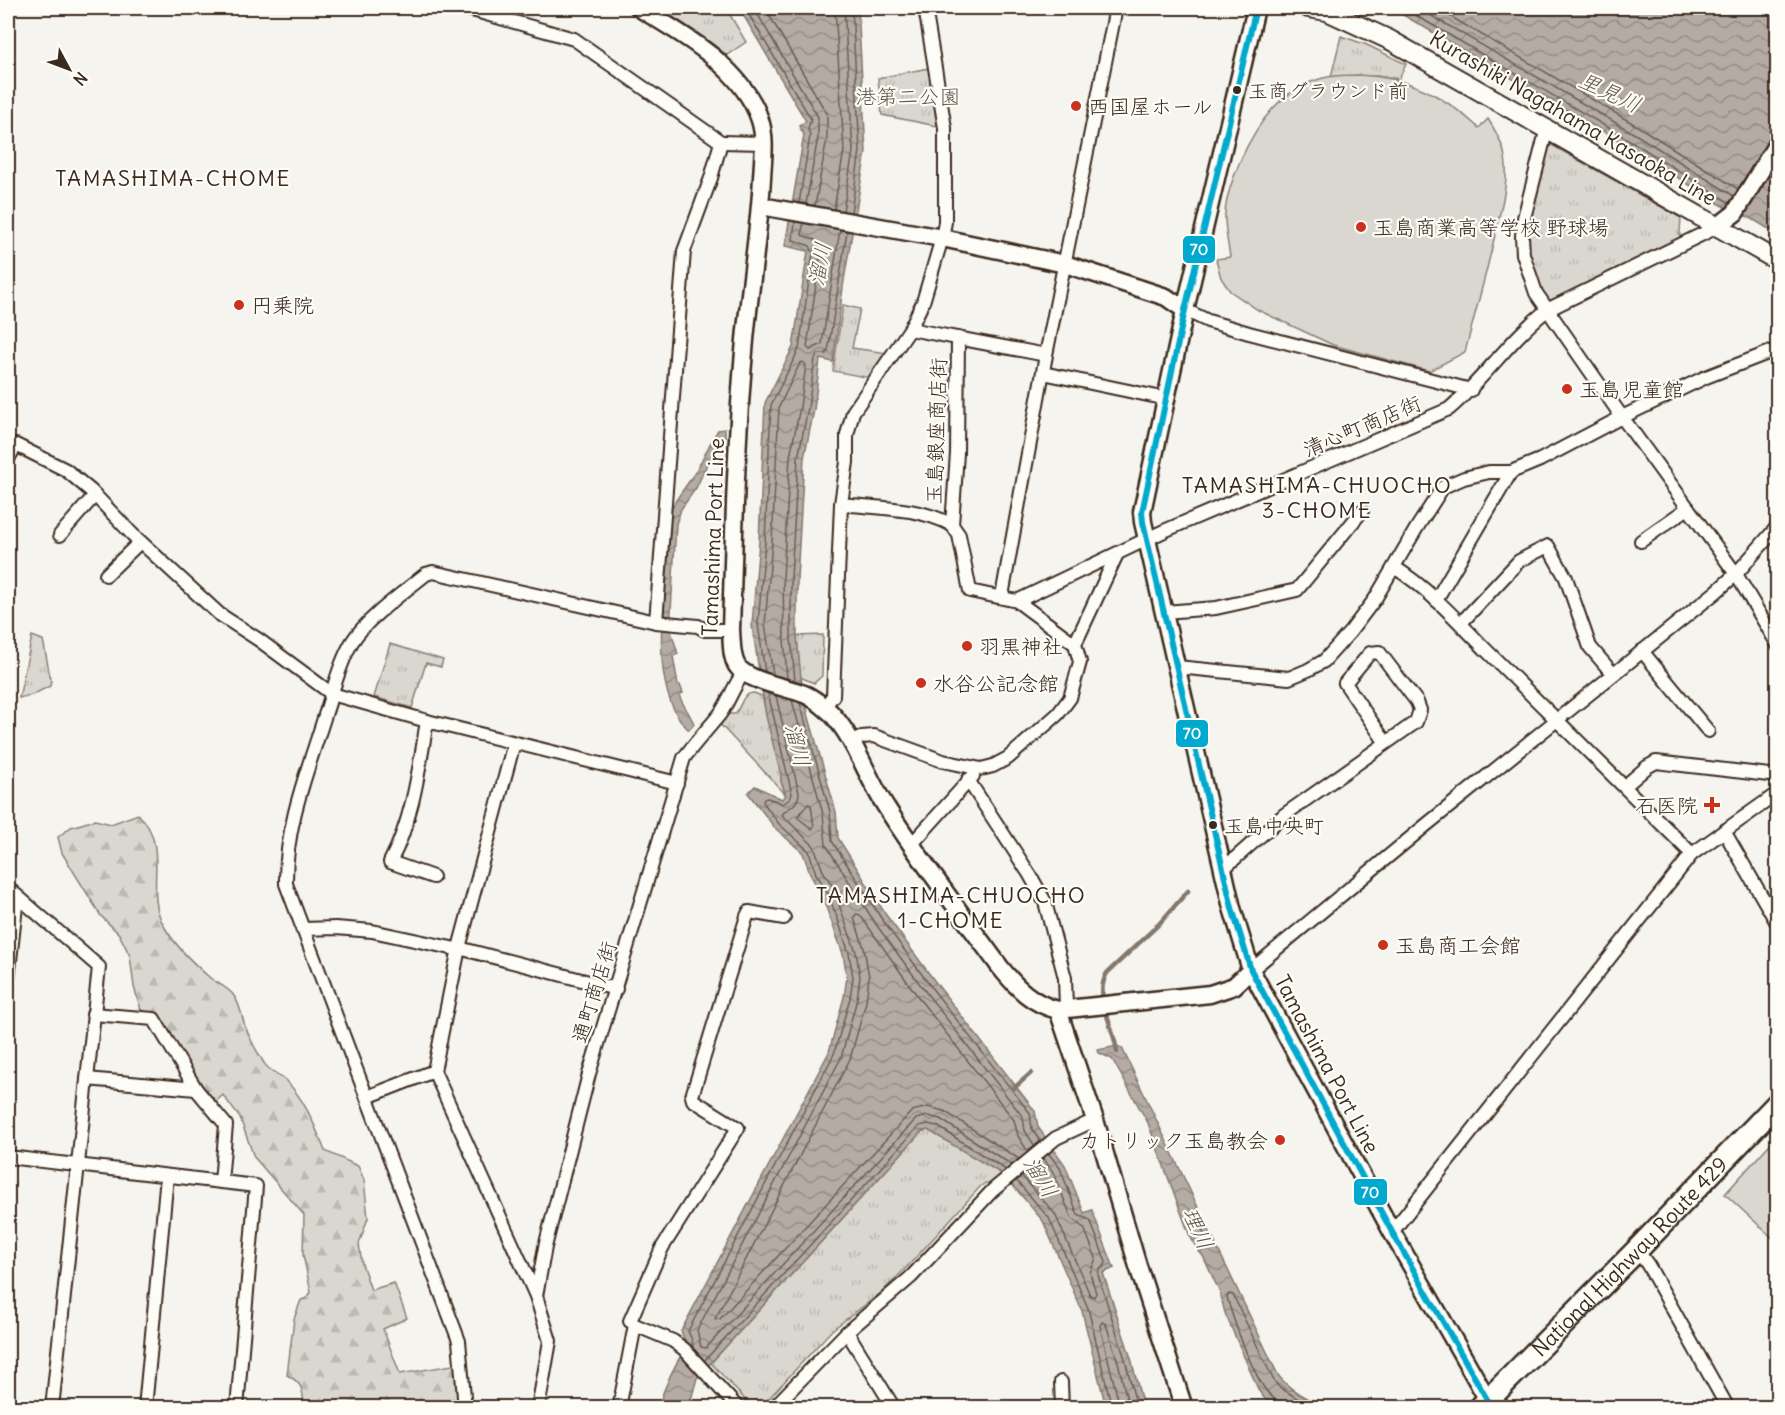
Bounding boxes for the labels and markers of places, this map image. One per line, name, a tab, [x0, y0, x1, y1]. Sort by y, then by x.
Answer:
place label: 玉商グラウンド前	[1248, 78, 1408, 103]
marker: 玉商グラウンド前	[1231, 84, 1243, 96]
place label: 西国屋ホール	[1088, 93, 1213, 120]
marker: 西国屋ホール	[1069, 99, 1083, 113]
place label: 玉島商業高等学校 野球場	[1373, 214, 1609, 241]
marker: 玉島商業高等学校 野球場	[1354, 220, 1368, 234]
place label: 円乗院	[251, 292, 314, 319]
marker: 円乗院	[232, 298, 246, 312]
place label: 玉島児童館	[1579, 376, 1684, 403]
marker: 玉島児童館	[1560, 382, 1574, 396]
place label: 羽黒神社	[979, 633, 1063, 660]
marker: 羽黒神社	[960, 639, 974, 653]
place label: 水谷公記念館	[933, 670, 1059, 697]
marker: 水谷公記念館	[914, 676, 928, 690]
place label: 石医院	[1635, 792, 1698, 819]
marker: 石医院	[1703, 796, 1721, 814]
place label: 玉島中央町	[1224, 813, 1324, 838]
marker: 玉島中央町	[1207, 819, 1219, 831]
place label: 玉島商工会館	[1395, 932, 1521, 959]
marker: 玉島商工会館	[1376, 938, 1390, 952]
place label: カトリック玉島教会	[1079, 1127, 1268, 1154]
marker: カトリック玉島教会	[1273, 1133, 1287, 1147]

